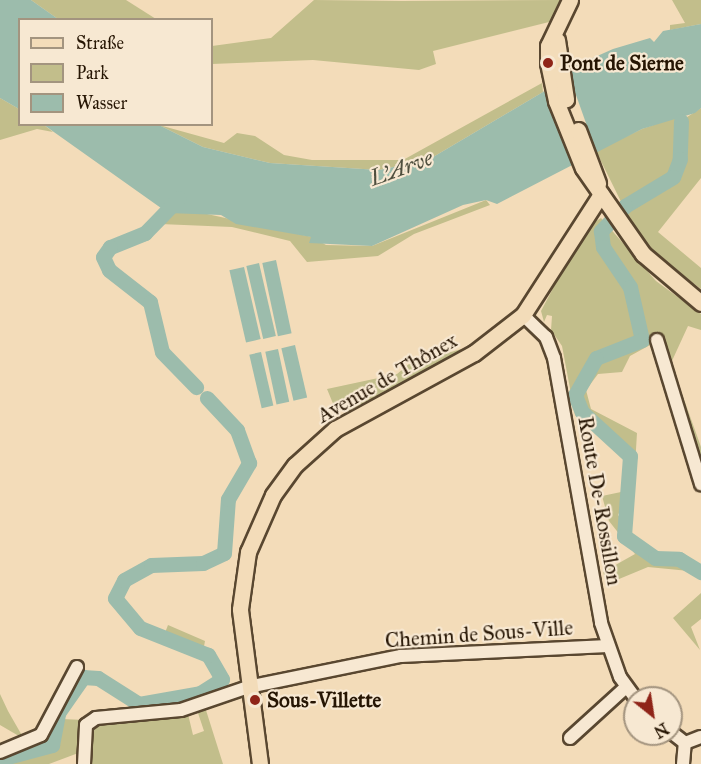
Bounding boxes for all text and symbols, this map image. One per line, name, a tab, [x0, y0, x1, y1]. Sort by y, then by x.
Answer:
legend	[18, 18, 213, 126]
text: Straße	[76, 32, 124, 54]
place label: Pont de Sierne	[560, 50, 684, 76]
marker: Pont de Sierne	[541, 56, 555, 70]
text: Park	[76, 62, 109, 84]
text: Wasser	[76, 92, 127, 114]
water label: L'Arve	[366, 144, 436, 192]
street label: Avenue de Thônex	[313, 328, 461, 428]
street label: Route De-Rossillon	[573, 415, 627, 587]
street label: Chemin de Sous-Ville	[384, 615, 574, 653]
north arrow	[623, 686, 683, 746]
place label: Sous-Villette	[267, 687, 381, 713]
marker: Sous-Villette	[248, 693, 262, 707]
text: N	[651, 719, 672, 742]

